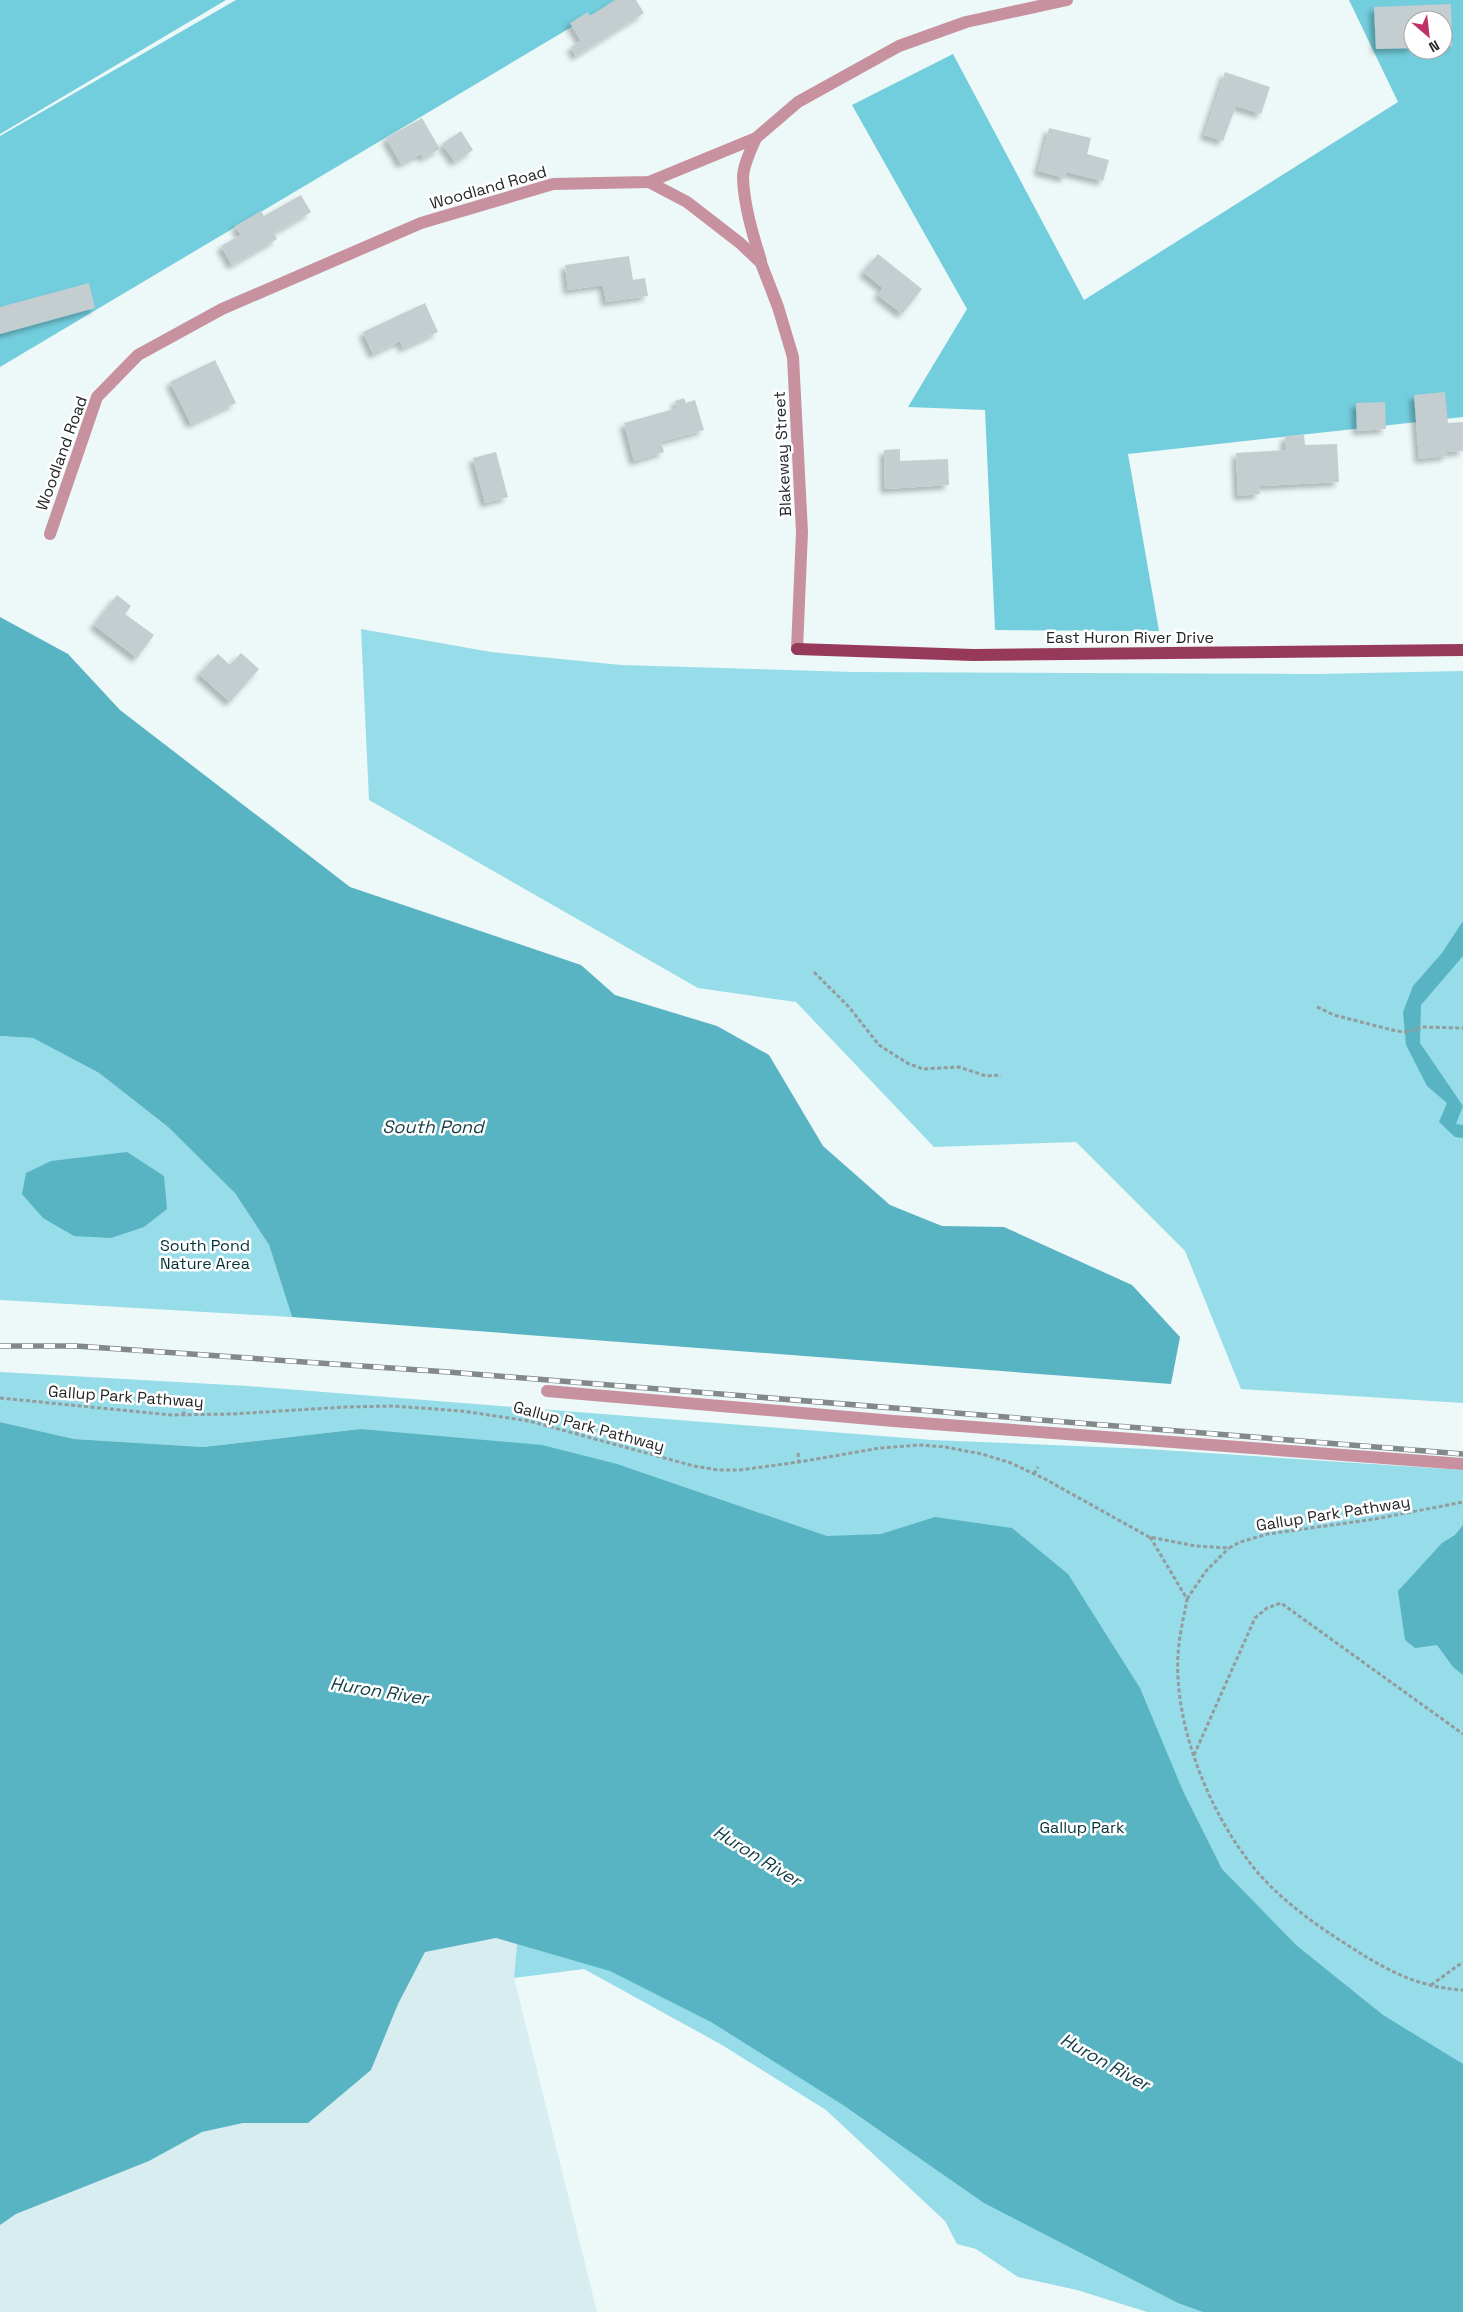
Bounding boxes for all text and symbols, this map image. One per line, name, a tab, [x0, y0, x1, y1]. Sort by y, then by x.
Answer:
north arrow	[1403, 10, 1453, 60]
text: N	[1426, 36, 1442, 57]
street label: Woodland Road	[427, 161, 549, 214]
street label: Blakeway Street	[769, 391, 796, 517]
street label: Woodland Road	[31, 393, 92, 513]
street label: East Huron River Drive	[1046, 627, 1214, 648]
water label: South Pond	[382, 1115, 486, 1138]
park label: South Pond Nature Area	[160, 1235, 250, 1274]
street label: Gallup Park Pathway	[47, 1381, 204, 1412]
street label: Gallup Park Pathway	[511, 1396, 667, 1457]
street label: Gallup Park Pathway	[1254, 1491, 1412, 1536]
water label: Huron River	[329, 1671, 432, 1710]
park label: Gallup Park	[1039, 1817, 1125, 1838]
water label: Huron River	[709, 1820, 807, 1893]
water label: Huron River	[1057, 2028, 1156, 2097]

